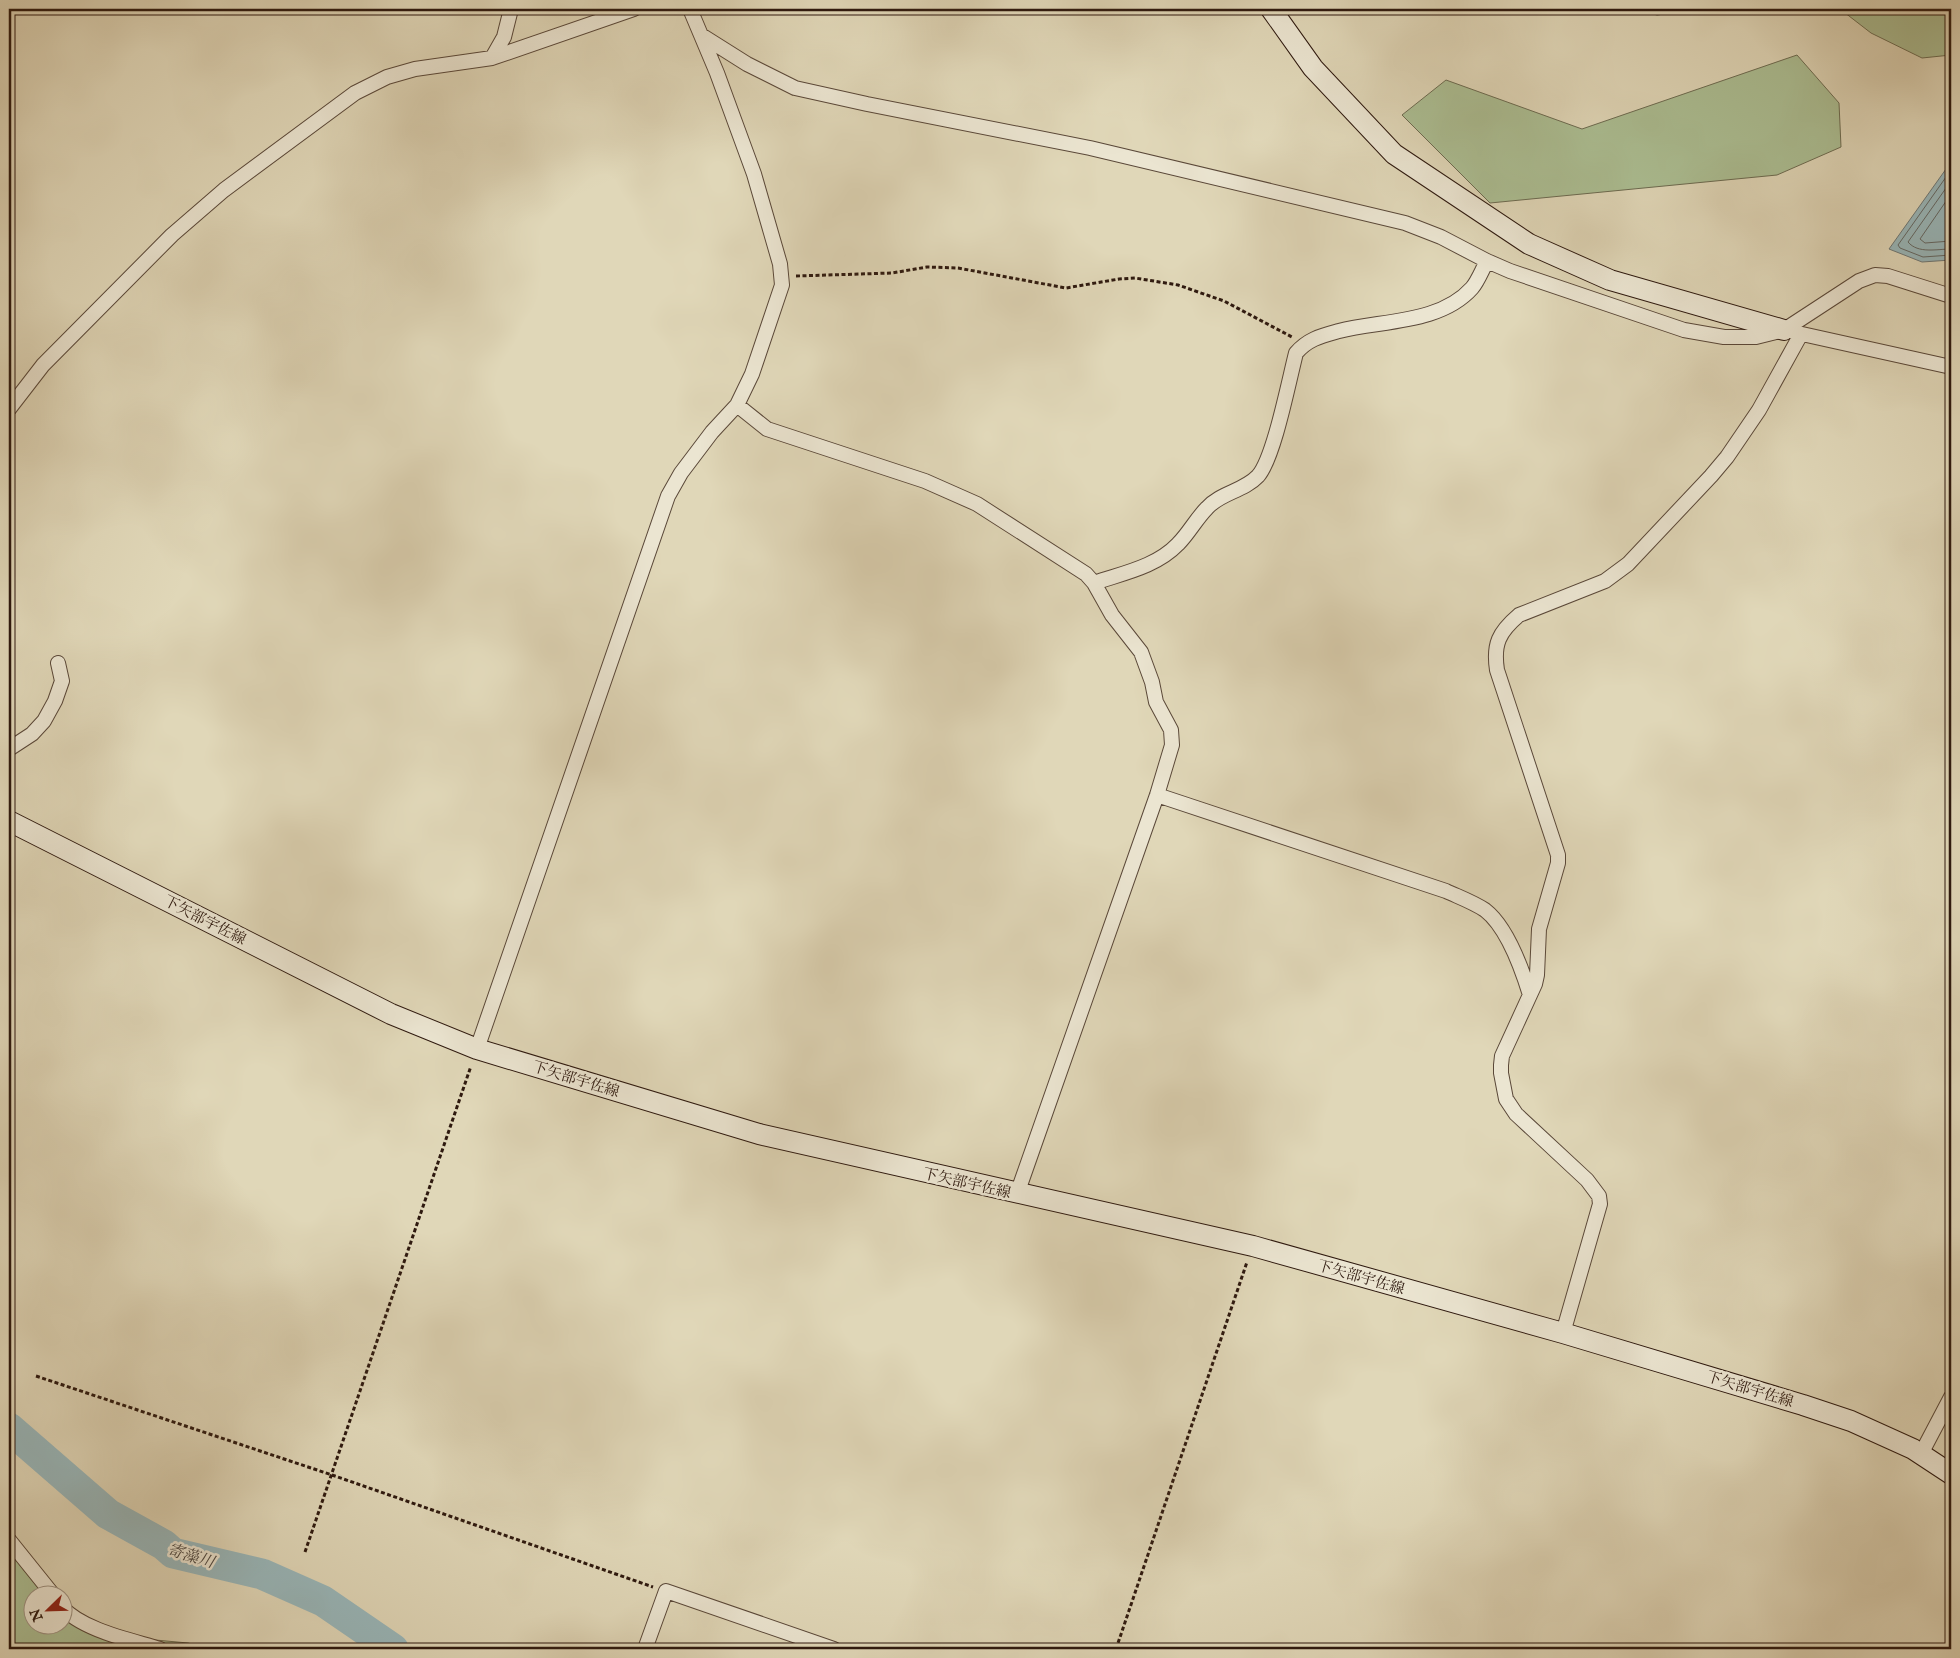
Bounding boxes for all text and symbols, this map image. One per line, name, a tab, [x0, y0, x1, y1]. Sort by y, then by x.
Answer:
street label: 下矢部宇佐線	[160, 892, 249, 949]
street label: 下矢部宇佐線	[530, 1057, 622, 1102]
street label: 下矢部宇佐線	[921, 1164, 1013, 1203]
street label: 下矢部宇佐線	[1315, 1256, 1407, 1299]
street label: 下矢部宇佐線	[1704, 1367, 1796, 1412]
water label: 寄藻川	[165, 1540, 218, 1574]
north arrow	[22, 1586, 72, 1636]
text: N	[26, 1606, 48, 1625]

